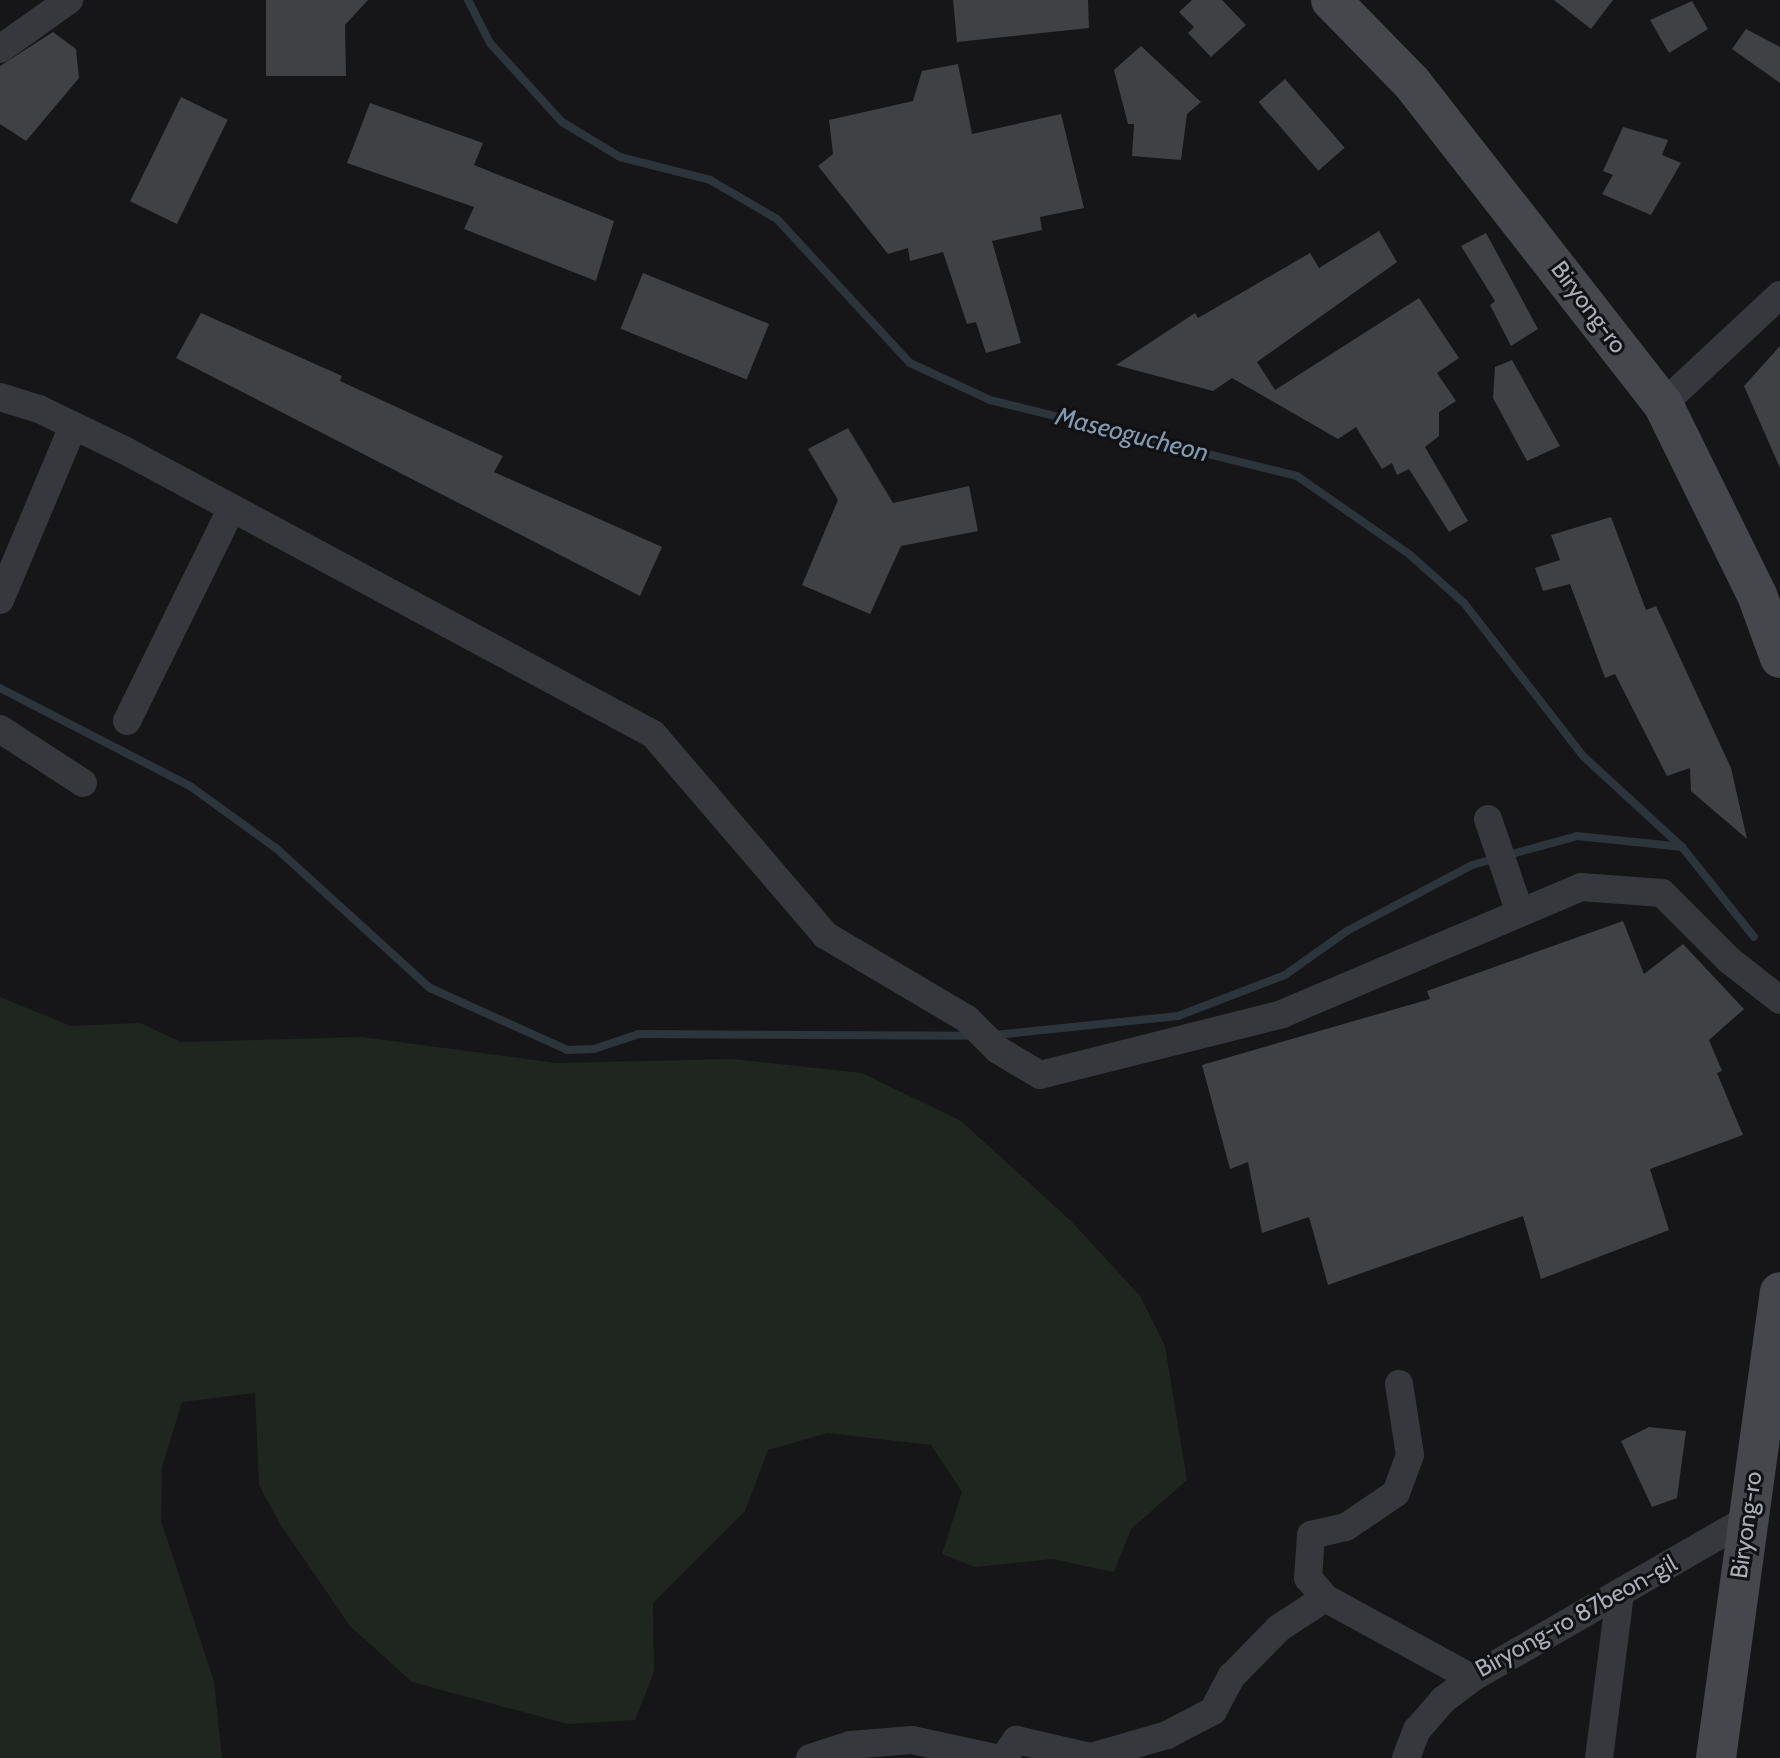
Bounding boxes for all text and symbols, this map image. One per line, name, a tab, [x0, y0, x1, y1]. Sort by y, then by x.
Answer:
street label: Biryong-ro	[1545, 255, 1633, 359]
water label: Maseogucheon	[1052, 401, 1212, 469]
street label: Biryong-ro	[1724, 1470, 1768, 1580]
street label: Biryong-ro 87beon-gil	[1470, 1549, 1682, 1683]

